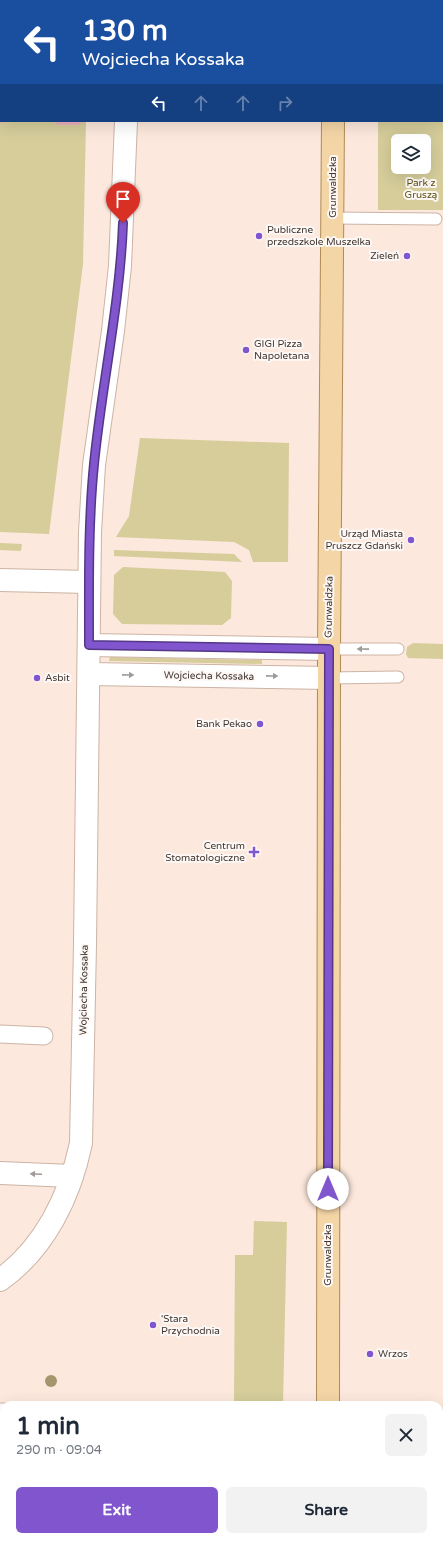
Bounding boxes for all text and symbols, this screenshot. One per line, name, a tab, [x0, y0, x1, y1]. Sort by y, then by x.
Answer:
text: 130 m	[82, 14, 168, 48]
icon: left	[16, 16, 68, 68]
text: Wojciecha Kossaka	[82, 48, 245, 70]
icon: left	[148, 92, 170, 114]
icon: ahead	[190, 92, 212, 114]
icon: ahead	[232, 92, 254, 114]
icon: right	[274, 92, 296, 114]
map controls	[391, 134, 431, 174]
button: layers	[391, 134, 431, 174]
street label: Grunwaldzka	[327, 156, 339, 218]
park label: Park z Gruszą	[405, 177, 437, 201]
pin	[106, 182, 140, 223]
icon: arrive	[112, 188, 134, 210]
place label: Publiczne przedszkole Muszelka	[267, 224, 371, 248]
marker: Publiczne przedszkole Muszelka	[254, 231, 264, 241]
place label: Zieleń	[370, 250, 399, 262]
marker: Zieleń	[402, 251, 412, 261]
place label: GIGI Pizza Napoletana	[254, 338, 309, 362]
marker: GIGI Pizza Napoletana	[241, 345, 251, 355]
place label: Urząd Miasta Pruszcz Gdański	[325, 528, 403, 552]
marker: Urząd Miasta Pruszcz Gdański	[406, 535, 416, 545]
street label: Grunwaldzka	[322, 576, 336, 638]
one-way arrow	[356, 646, 369, 652]
street label: Wojciecha Kossaka	[164, 669, 254, 683]
one-way arrow	[122, 671, 134, 678]
place label: Asbit	[45, 672, 70, 684]
marker: Asbit	[32, 673, 42, 683]
one-way arrow	[266, 673, 279, 679]
place label: Bank Pekao	[196, 718, 252, 730]
marker: Bank Pekao	[255, 719, 265, 729]
place label: Centrum Stomatologiczne	[165, 840, 245, 864]
marker: Centrum Stomatologiczne	[248, 846, 260, 858]
street label: Wojciecha Kossaka	[77, 945, 91, 1035]
position arrow	[307, 1168, 349, 1210]
one-way arrow	[30, 1171, 42, 1178]
street label: Grunwaldzka	[322, 1224, 334, 1286]
place label: 'Stara Przychodnia	[161, 1313, 220, 1337]
marker: 'Stara Przychodnia	[148, 1320, 158, 1330]
place label: Wrzos	[378, 1348, 408, 1360]
marker: Wrzos	[365, 1349, 375, 1359]
text: 1 min	[16, 1412, 80, 1441]
button: close	[385, 1414, 427, 1456]
text: 290 m · 09:04	[16, 1442, 102, 1458]
button: Exit	[16, 1487, 218, 1533]
button: Share	[226, 1487, 427, 1533]

